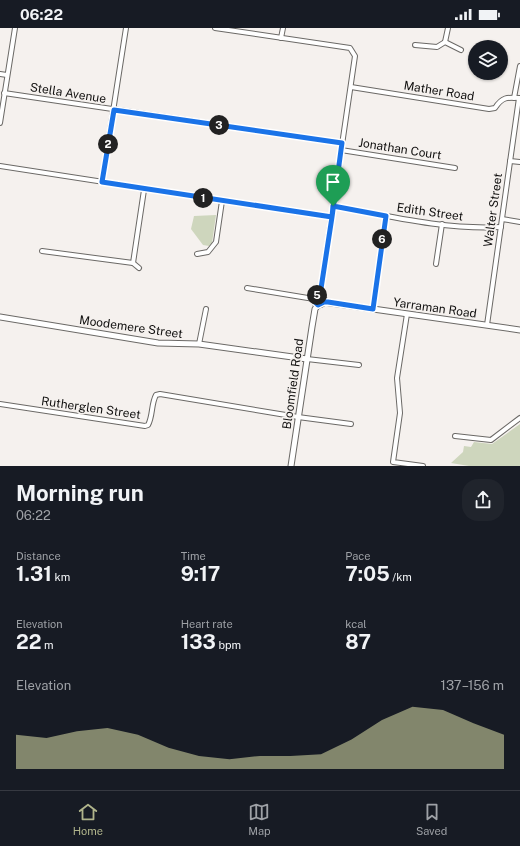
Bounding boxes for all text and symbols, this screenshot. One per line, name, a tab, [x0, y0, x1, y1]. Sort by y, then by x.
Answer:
text: 06:22	[20, 6, 63, 23]
map controls	[468, 40, 508, 80]
button: layers	[468, 40, 508, 80]
street label: Mather Road	[403, 79, 475, 103]
street label: Stella Avenue	[29, 80, 107, 106]
pin: 3	[209, 115, 229, 135]
text: 3	[215, 119, 223, 131]
pin: 2	[98, 134, 118, 154]
street label: Jonathan Court	[357, 136, 443, 163]
text: 2	[105, 138, 112, 150]
pin	[316, 165, 350, 206]
icon: arrive	[322, 171, 344, 193]
street label: Walter Street	[481, 172, 505, 248]
pin: 1	[193, 188, 213, 208]
text: 1	[201, 192, 205, 204]
street label: Edith Street	[396, 200, 465, 224]
pin: 6	[372, 229, 392, 249]
text: 6	[378, 233, 386, 245]
pin: 5	[307, 285, 327, 305]
text: 5	[313, 289, 321, 301]
street label: Yarraman Road	[392, 295, 478, 321]
street label: Moodemere Street	[78, 313, 184, 341]
street label: Bloomfield Road	[280, 338, 306, 430]
street label: Rutherglen Street	[40, 394, 142, 422]
button: share	[462, 479, 504, 521]
text: Morning run	[16, 480, 144, 506]
text: 06:22	[16, 508, 51, 523]
text: Distance	[16, 550, 61, 562]
text: Time	[181, 550, 206, 562]
text: Pace	[345, 550, 370, 562]
text: 1.31	[16, 562, 52, 586]
text: 9:17	[181, 562, 220, 586]
text: 7:05	[345, 562, 390, 586]
text: km	[52, 571, 70, 583]
text: /km	[390, 571, 412, 583]
text: Elevation	[16, 618, 63, 630]
text: Heart rate	[181, 618, 233, 630]
text: kcal	[345, 618, 367, 630]
text: 22	[16, 630, 41, 654]
text: 133	[181, 630, 216, 654]
text: 87	[345, 630, 371, 654]
text: m	[41, 639, 54, 651]
text: bpm	[216, 639, 241, 651]
text: Elevation	[16, 678, 71, 693]
text: 137–156 m	[441, 678, 504, 693]
tab: Home	[73, 801, 103, 837]
tab: Map	[248, 801, 271, 837]
tab: Saved	[416, 801, 447, 837]

